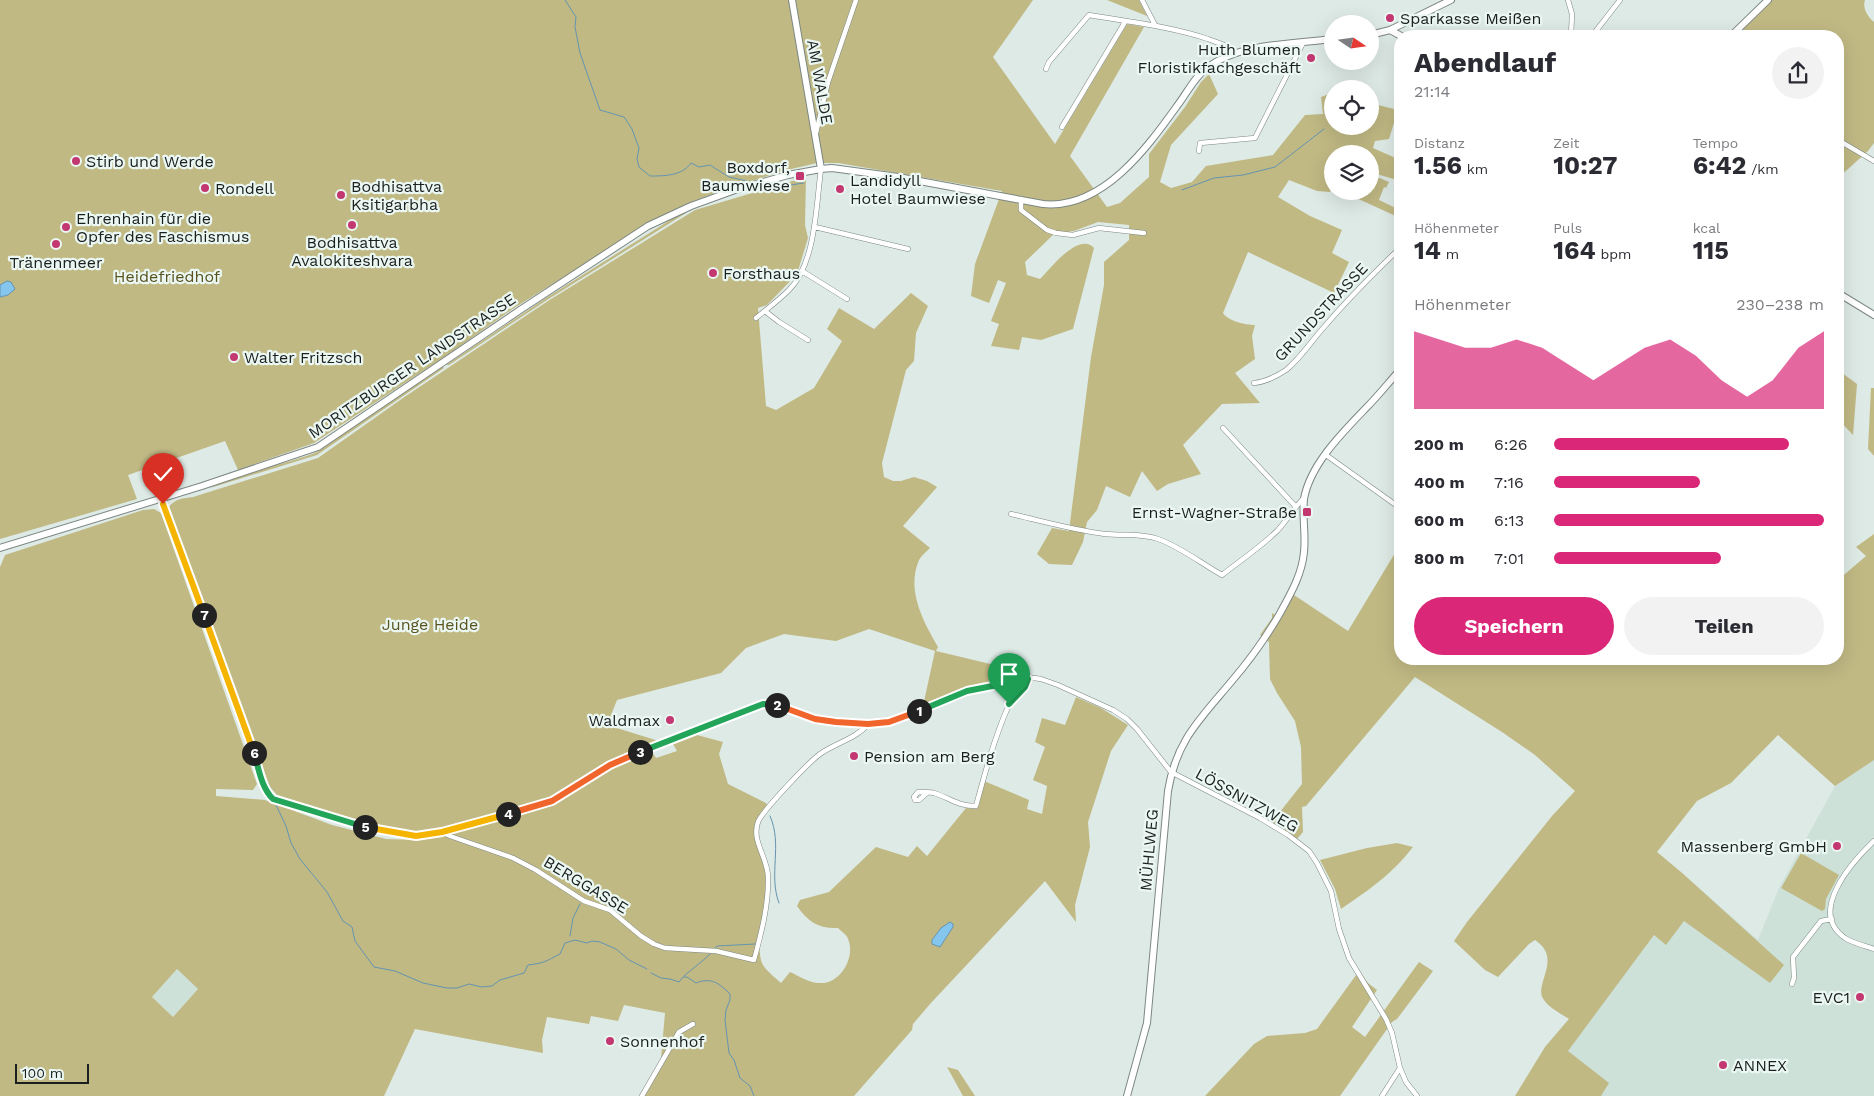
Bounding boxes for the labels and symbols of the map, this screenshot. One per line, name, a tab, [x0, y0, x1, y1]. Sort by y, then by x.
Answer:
place label: Sparkasse Meißen	[1400, 9, 1541, 28]
marker: Sparkasse Meißen	[1384, 12, 1396, 24]
north arrow	[1324, 15, 1379, 70]
street label: AM WALDE	[803, 38, 837, 126]
place label: Huth Blumen Floristikfachgeschäft	[1138, 40, 1301, 77]
marker: Huth Blumen Floristikfachgeschäft	[1305, 52, 1317, 64]
place label: Stirb und Werde	[86, 152, 214, 171]
marker: Stirb und Werde	[70, 155, 82, 167]
place label: Boxdorf, Baumwiese	[701, 158, 790, 195]
marker: Boxdorf, Baumwiese	[794, 170, 806, 182]
place label: Landidyll Hotel Baumwiese	[850, 171, 986, 208]
place label: Bodhisattva Ksitigarbha	[351, 177, 442, 214]
place label: Rondell	[215, 179, 274, 198]
marker: Rondell	[199, 182, 211, 194]
marker: Landidyll Hotel Baumwiese	[834, 183, 846, 195]
marker: Bodhisattva Ksitigarbha	[335, 189, 347, 201]
place label: Ehrenhain für die Opfer des Faschismus	[76, 209, 249, 246]
marker: Bodhisattva Avalokiteshvara	[346, 219, 358, 231]
marker: Ehrenhain für die Opfer des Faschismus	[60, 221, 72, 233]
place label: Bodhisattva Avalokiteshvara	[291, 233, 413, 270]
marker: Tränenmeer	[50, 238, 62, 250]
place label: Tränenmeer	[9, 253, 103, 272]
street label: GRUNDSTRASSE	[1270, 259, 1372, 365]
place label: Forsthaus	[723, 264, 800, 283]
park label: Heidefriedhof	[114, 267, 221, 286]
marker: Forsthaus	[707, 267, 719, 279]
street label: MORITZBURGER LANDSTRASSE	[305, 289, 519, 443]
place label: Walter Fritzsch	[244, 348, 362, 367]
marker: Walter Fritzsch	[228, 351, 240, 363]
pin	[142, 453, 184, 504]
place label: Ernst-Wagner-Straße	[1132, 503, 1297, 522]
marker: Ernst-Wagner-Straße	[1301, 506, 1313, 518]
pin: 7	[192, 602, 216, 628]
park label: Junge Heide	[382, 615, 478, 634]
pin	[988, 653, 1030, 704]
pin: 2	[764, 692, 790, 718]
pin: 1	[906, 698, 932, 724]
place label: Waldmax	[588, 711, 660, 730]
marker: Waldmax	[664, 714, 676, 726]
pin: 6	[242, 740, 266, 766]
pin: 3	[628, 740, 652, 764]
place label: Pension am Berg	[864, 747, 995, 766]
marker: Pension am Berg	[848, 750, 860, 762]
street label: LÖSSNITZWEG	[1192, 764, 1302, 836]
pin: 4	[496, 802, 520, 826]
street label: MÜHLWEG	[1136, 808, 1162, 892]
pin: 5	[352, 814, 378, 840]
place label: Massenberg GmbH	[1681, 837, 1827, 856]
marker: Massenberg GmbH	[1831, 840, 1843, 852]
street label: BERGGASSE	[540, 852, 632, 918]
place label: EVC1	[1812, 988, 1850, 1007]
marker: EVC1	[1854, 991, 1866, 1003]
place label: Sonnenhof	[620, 1032, 705, 1051]
marker: Sonnenhof	[604, 1035, 616, 1047]
place label: ANNEX	[1733, 1056, 1787, 1075]
marker: ANNEX	[1717, 1059, 1729, 1071]
scale bar	[15, 1061, 89, 1084]

